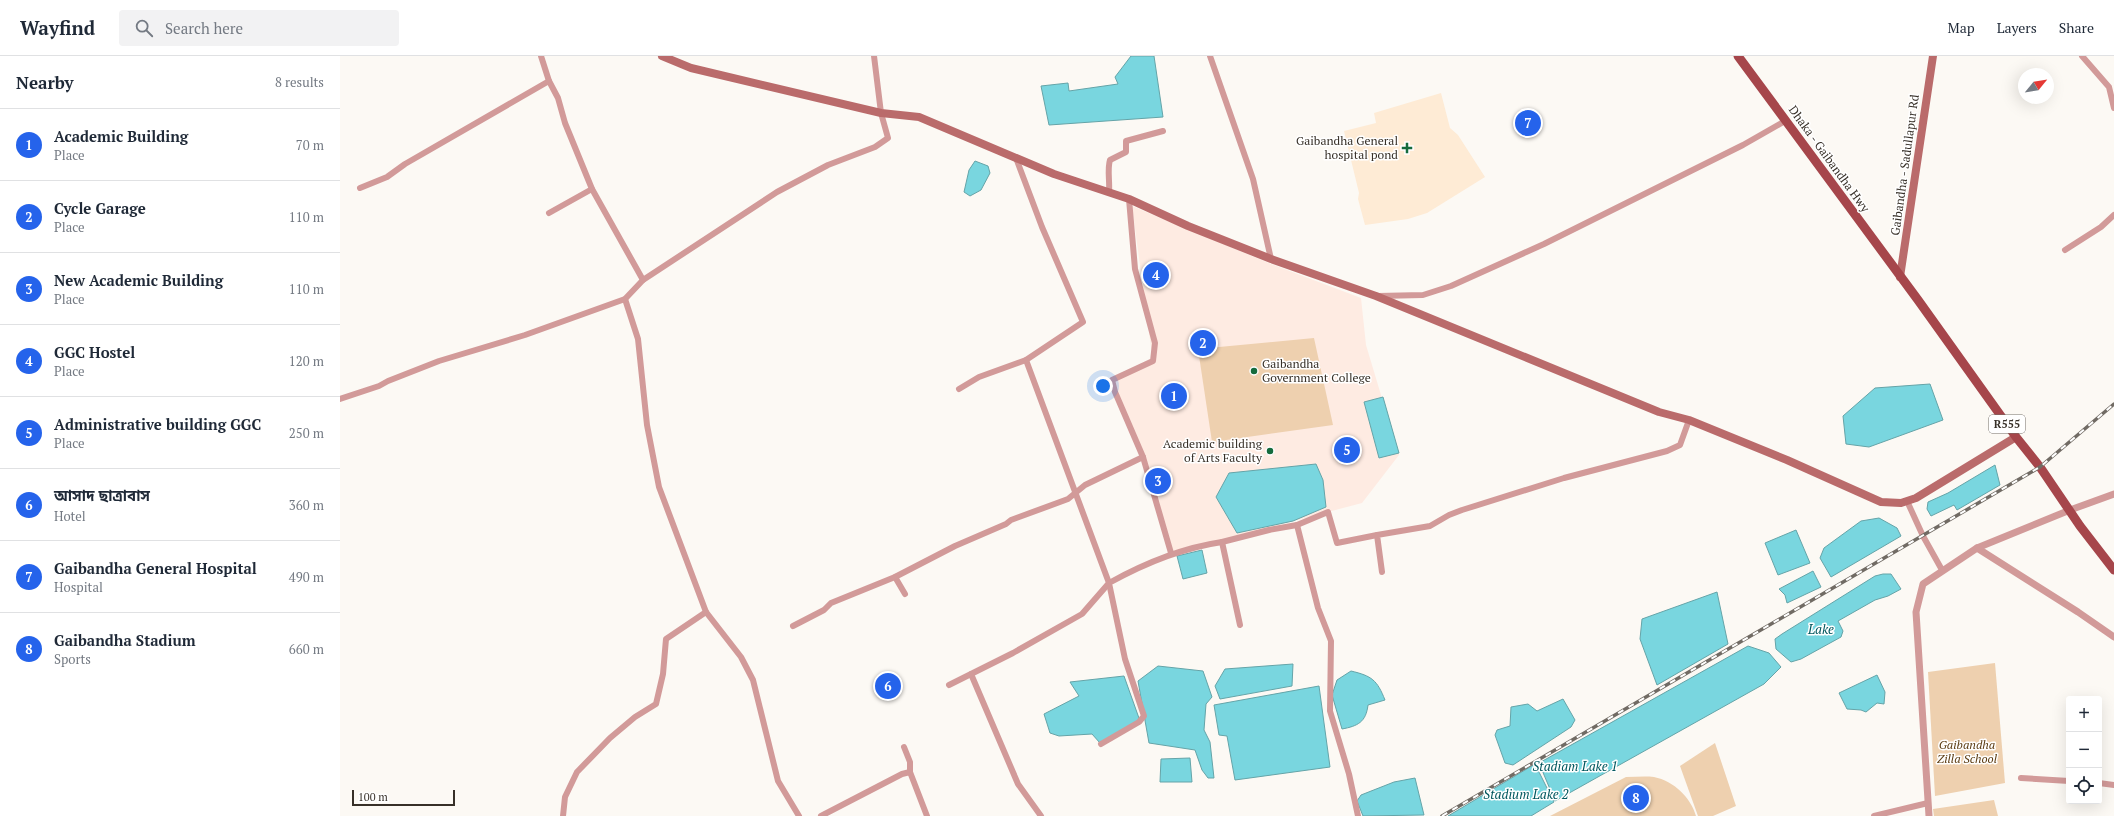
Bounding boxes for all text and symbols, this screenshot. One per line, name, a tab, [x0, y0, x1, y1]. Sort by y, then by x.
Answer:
search box	[119, 10, 399, 46]
text: Wayfind	[20, 15, 95, 40]
icon: search	[133, 17, 155, 39]
text: Search here	[165, 18, 243, 38]
text: Map	[1948, 18, 1975, 37]
text: Layers	[1997, 18, 2037, 37]
text: Share	[2059, 18, 2094, 37]
north arrow	[2018, 68, 2054, 104]
text: Nearby	[16, 71, 74, 94]
text: 8 results	[275, 73, 324, 91]
street label: Gaibandha - Sadullapur Rd	[1887, 93, 1922, 236]
street label: Dhaka - Gaibandha Hwy	[1786, 102, 1874, 216]
pin: 7	[1515, 108, 1541, 138]
text: Academic Building	[54, 126, 188, 146]
place label: Gaibandha General hospital pond	[1296, 133, 1398, 162]
text: 1	[25, 136, 33, 154]
text: 70 m	[296, 136, 324, 154]
marker: Gaibandha General hospital pond	[1401, 142, 1413, 154]
text: Place	[54, 146, 85, 164]
text: Cycle Garage	[54, 198, 146, 218]
text: 2	[25, 208, 33, 226]
text: 110 m	[289, 208, 324, 226]
text: Place	[54, 218, 85, 236]
pin: 4	[1143, 260, 1169, 290]
text: New Academic Building	[54, 270, 223, 290]
text: 3	[25, 280, 33, 298]
text: 110 m	[289, 280, 324, 298]
text: Place	[54, 290, 85, 308]
pin: 2	[1190, 328, 1216, 358]
text: GGC Hostel	[54, 342, 135, 362]
text: 4	[25, 352, 33, 370]
text: 120 m	[289, 352, 324, 370]
place label: Gaibandha Government College	[1262, 356, 1371, 385]
text: Place	[54, 362, 85, 380]
marker: Gaibandha Government College	[1249, 366, 1259, 376]
your location	[1093, 376, 1113, 396]
pin: 1	[1161, 381, 1187, 411]
text: Administrative building GGC	[54, 414, 261, 434]
road number: R555	[1989, 415, 2025, 433]
text: 5	[25, 424, 33, 442]
text: 250 m	[289, 424, 324, 442]
text: Place	[54, 434, 85, 452]
pin: 5	[1334, 435, 1360, 465]
place label: Academic building of Arts Faculty	[1163, 436, 1263, 465]
marker: Academic building of Arts Faculty	[1265, 446, 1275, 456]
pin: 3	[1145, 466, 1171, 496]
text: আসাদ ছাত্রাবাস	[54, 485, 150, 505]
text: 6	[25, 496, 33, 514]
text: 360 m	[289, 496, 324, 514]
text: Hotel	[54, 507, 86, 525]
text: Gaibandha General Hospital	[54, 558, 257, 578]
text: 7	[25, 568, 33, 586]
text: 490 m	[289, 568, 324, 586]
text: Hospital	[54, 578, 103, 596]
water label: Lake	[1807, 620, 1834, 638]
text: Gaibandha Stadium	[54, 630, 196, 650]
text: 8	[25, 640, 33, 658]
text: 660 m	[289, 640, 324, 658]
text: Sports	[54, 650, 91, 668]
pin: 6	[875, 671, 901, 701]
map controls	[2066, 696, 2102, 804]
button: +	[2066, 696, 2102, 732]
button: −	[2066, 732, 2102, 768]
park label: Gaibandha Zilla School	[1937, 737, 1998, 766]
water label: Stadiam Lake 1	[1532, 757, 1618, 775]
button: locate	[2066, 768, 2102, 804]
pin: 8	[1623, 783, 1649, 813]
water label: Stadium Lake 2	[1483, 785, 1569, 803]
scale bar	[352, 788, 455, 807]
text: 100 m	[358, 790, 388, 804]

